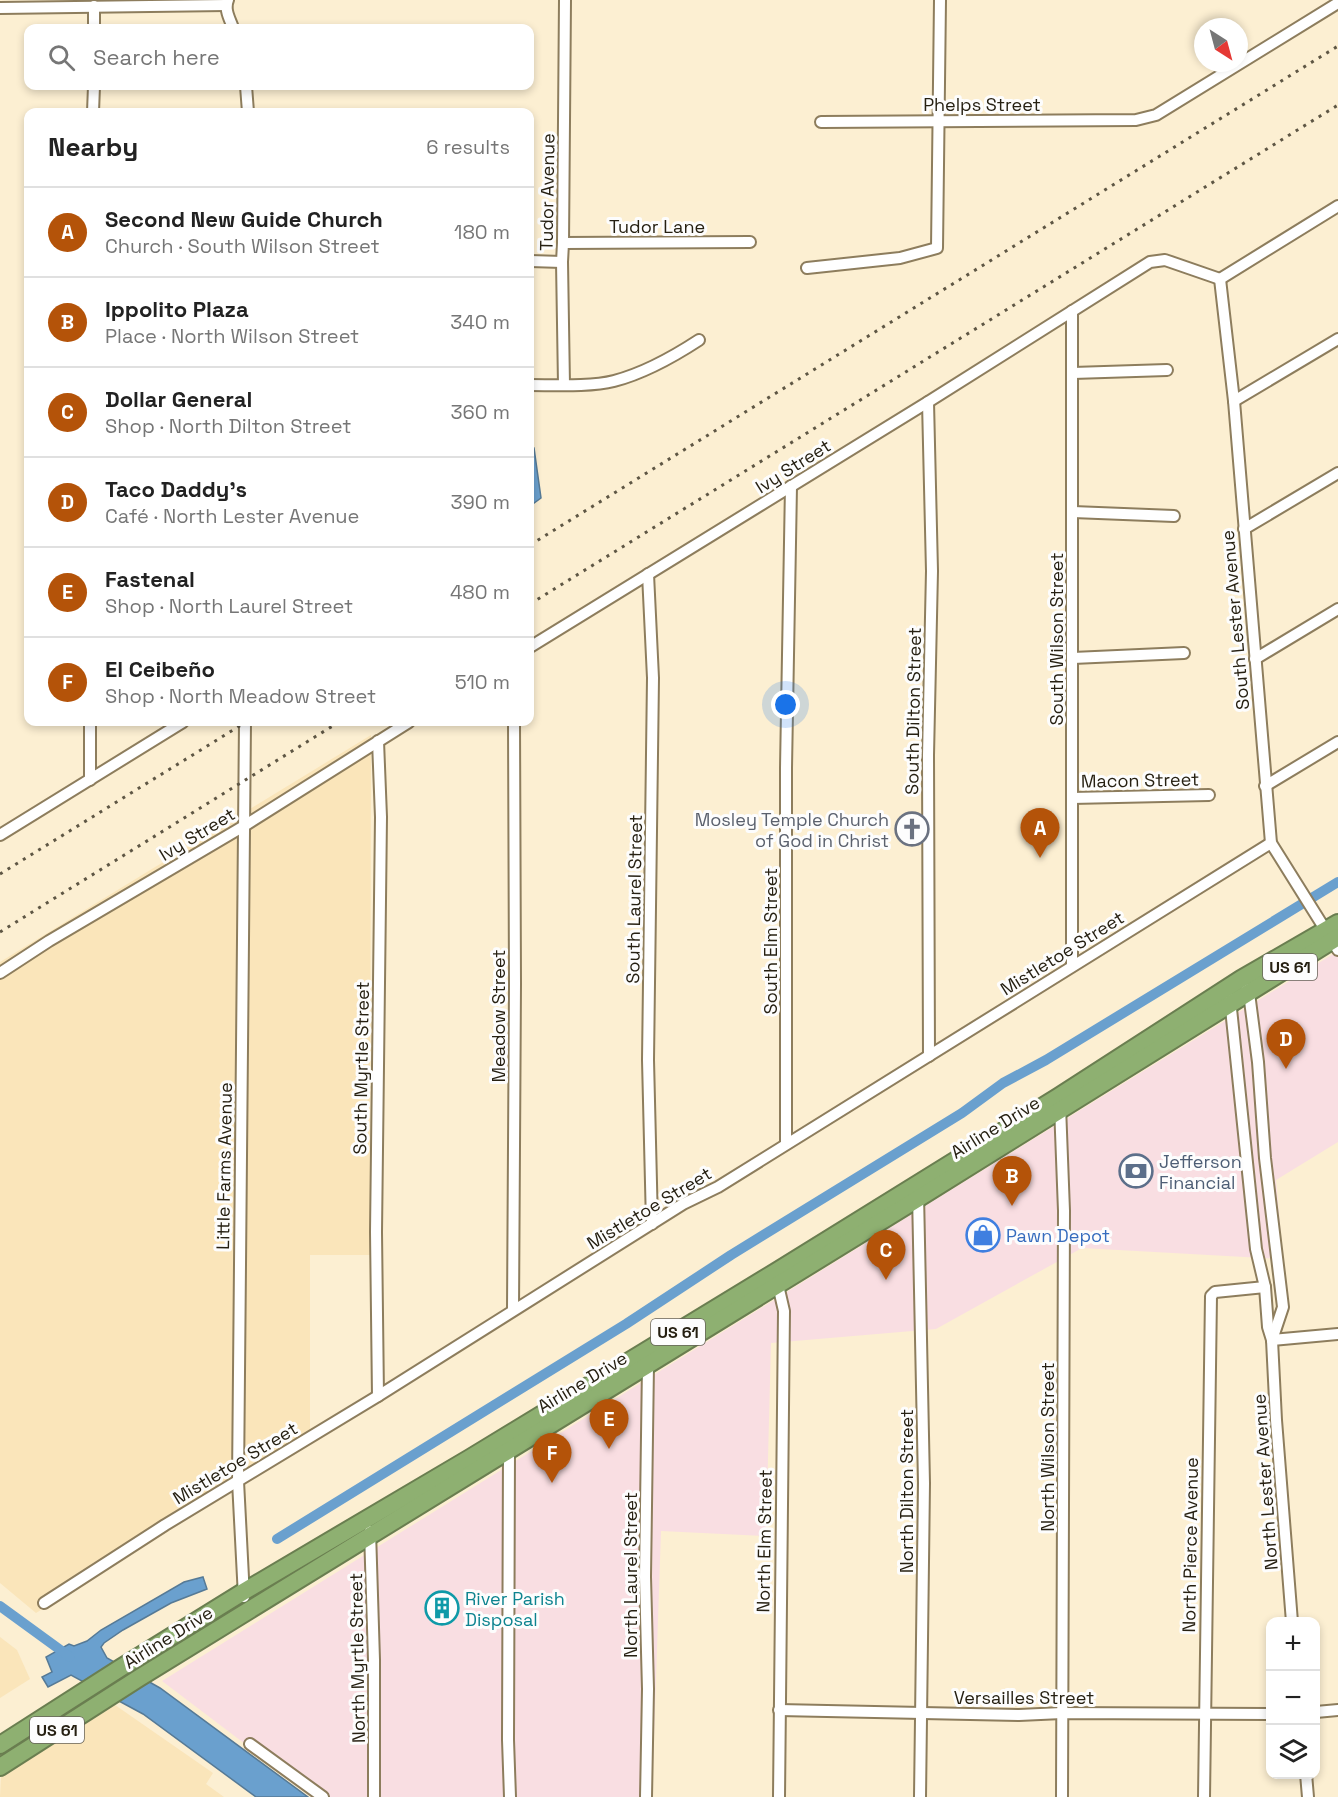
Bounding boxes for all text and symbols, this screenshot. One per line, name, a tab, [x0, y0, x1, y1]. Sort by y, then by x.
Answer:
north arrow	[1194, 18, 1248, 72]
search box	[24, 24, 534, 90]
icon: search	[45, 41, 78, 74]
text: Search here	[93, 43, 220, 71]
street label: Phelps Street	[923, 93, 1041, 116]
text: Nearby	[48, 130, 138, 164]
street label: Tudor Avenue	[534, 133, 560, 251]
text: 6 results	[426, 134, 510, 160]
text: Second New Guide Church	[105, 205, 383, 233]
street label: Tudor Lane	[609, 215, 705, 238]
text: A	[61, 219, 74, 245]
text: 180 m	[454, 219, 510, 245]
text: Church · South Wilson Street	[105, 233, 380, 259]
text: Ippolito Plaza	[105, 295, 249, 323]
text: B	[61, 309, 74, 335]
text: 340 m	[450, 309, 510, 335]
text: Place · North Wilson Street	[105, 323, 359, 349]
text: Dollar General	[105, 385, 252, 413]
text: C	[61, 399, 74, 425]
text: 360 m	[451, 399, 510, 425]
text: Shop · North Dilton Street	[105, 413, 351, 439]
street label: Ivy Street	[751, 434, 835, 498]
text: Taco Daddy's	[105, 475, 247, 503]
text: D	[61, 489, 74, 515]
text: 390 m	[451, 489, 510, 515]
text: Café · North Lester Avenue	[105, 503, 359, 529]
street label: South Lester Avenue	[1216, 529, 1254, 711]
street label: South Wilson Street	[1045, 553, 1068, 725]
text: Fastenal	[105, 565, 195, 593]
text: E	[62, 579, 73, 605]
text: 480 m	[450, 579, 510, 605]
text: Shop · North Laurel Street	[105, 593, 353, 619]
street label: South Dilton Street	[900, 627, 926, 795]
text: El Ceibeño	[105, 655, 215, 683]
text: F	[62, 669, 73, 695]
text: 510 m	[455, 669, 510, 695]
text: Shop · North Meadow Street	[105, 683, 376, 709]
your location	[771, 690, 800, 719]
street label: Macon Street	[1081, 767, 1199, 793]
street label: Ivy Street	[155, 802, 239, 866]
place label: Mosley Temple Church of God in Christ	[695, 808, 889, 852]
pin: A	[1020, 808, 1060, 858]
church icon: Mosley Temple Church of God in Christ	[894, 811, 930, 847]
street label: South Laurel Street	[621, 814, 647, 984]
street label: South Elm Street	[759, 868, 782, 1014]
street label: Mistletoe Street	[996, 906, 1128, 1000]
street label: Meadow Street	[487, 950, 510, 1082]
road number: US 61	[1263, 954, 1317, 980]
street label: South Myrtle Street	[348, 981, 374, 1155]
pin: D	[1266, 1020, 1306, 1069]
street label: Little Farms Avenue	[211, 1082, 237, 1250]
street label: Airline Drive	[946, 1091, 1044, 1163]
place label: Jefferson Financial	[1159, 1150, 1242, 1194]
bank icon: Jefferson Financial	[1118, 1153, 1154, 1189]
pin: B	[992, 1156, 1032, 1206]
street label: Mistletoe Street	[582, 1162, 716, 1254]
shop icon: Pawn Depot	[965, 1217, 1001, 1253]
place label: Pawn Depot	[1006, 1224, 1110, 1247]
pin: C	[866, 1230, 906, 1280]
road number: US 61	[651, 1319, 705, 1345]
street label: Airline Drive	[533, 1346, 631, 1418]
street label: North Wilson Street	[1036, 1362, 1059, 1532]
street label: North Lester Avenue	[1247, 1393, 1283, 1571]
pin: E	[590, 1400, 628, 1449]
street label: North Dilton Street	[895, 1409, 918, 1573]
street label: Mistletoe Street	[168, 1417, 302, 1509]
pin: F	[532, 1434, 572, 1483]
street label: North Pierce Avenue	[1177, 1457, 1203, 1633]
street label: North Elm Street	[751, 1469, 777, 1613]
street label: North Laurel Street	[619, 1492, 642, 1658]
street label: North Myrtle Street	[344, 1573, 370, 1743]
place label: River Parish Disposal	[465, 1587, 565, 1631]
building icon: River Parish Disposal	[424, 1590, 460, 1626]
street label: Airline Drive	[119, 1601, 217, 1673]
map controls	[1266, 1617, 1320, 1779]
button: +	[1266, 1617, 1320, 1671]
button: −	[1266, 1671, 1320, 1725]
street label: Versailles Street	[954, 1686, 1094, 1709]
road number: US 61	[30, 1717, 84, 1743]
button: layers	[1266, 1725, 1320, 1779]

